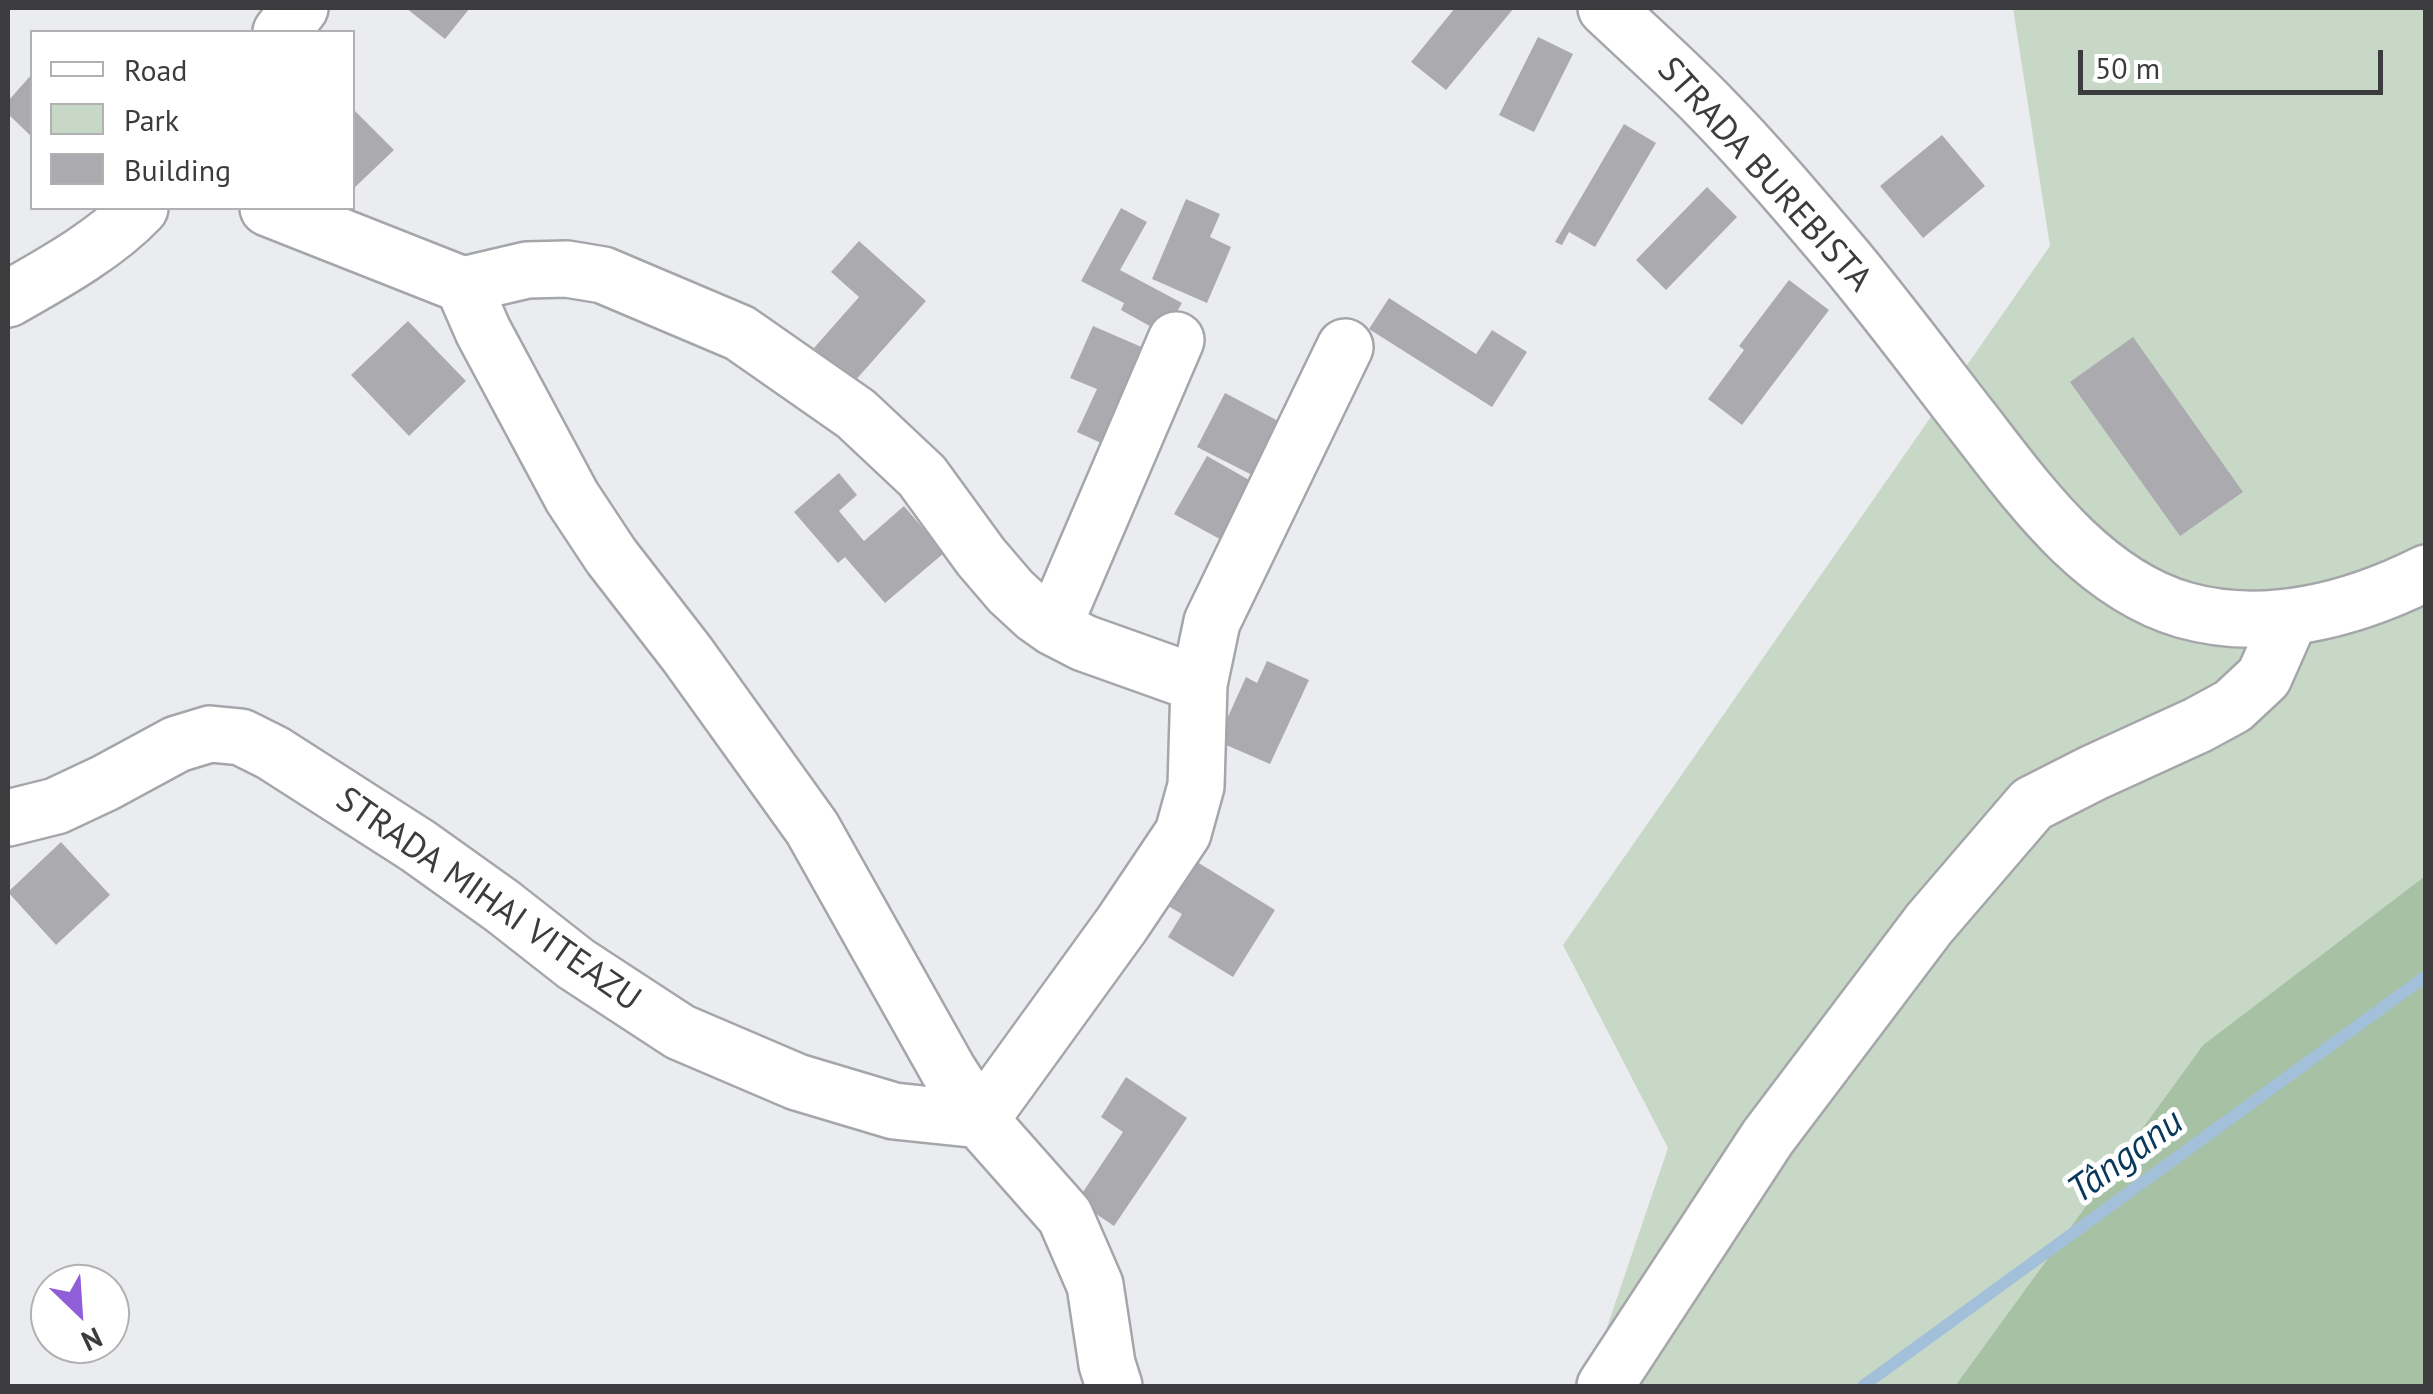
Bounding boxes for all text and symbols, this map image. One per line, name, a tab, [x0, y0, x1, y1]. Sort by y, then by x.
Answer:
legend	[30, 30, 355, 210]
scale bar	[2083, 30, 2388, 92]
text: 50 m	[2095, 48, 2160, 87]
text: Road	[124, 50, 188, 89]
street label: STRADA BUREBISTA	[1648, 50, 1880, 300]
text: Park	[124, 100, 179, 139]
text: Building	[124, 150, 231, 189]
street label: STRADA MIHAI VITEAZU	[328, 779, 648, 1021]
water label: Tânganu	[2059, 1100, 2193, 1214]
north arrow	[30, 1264, 130, 1364]
text: N	[76, 1319, 108, 1360]

